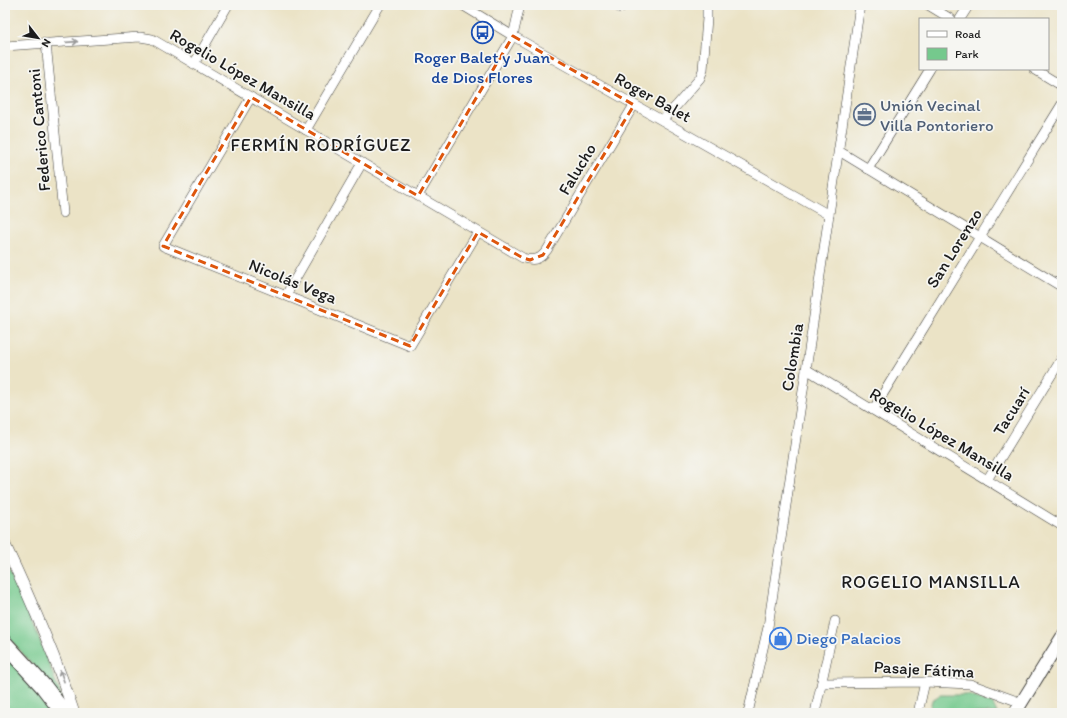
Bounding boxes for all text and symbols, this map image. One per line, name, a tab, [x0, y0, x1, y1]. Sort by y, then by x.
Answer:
north arrow	[18, 18, 58, 58]
legend	[919, 18, 1049, 70]
bus stop icon: Roger Balet y Juan de Dios Flores	[469, 20, 495, 46]
street label: Rogelio López Mansilla	[167, 24, 319, 124]
text: Road	[955, 27, 981, 41]
text: N	[39, 36, 54, 49]
one-way arrow	[65, 38, 78, 45]
place label: Roger Balet y Juan de Dios Flores	[414, 47, 551, 87]
text: Park	[955, 47, 979, 61]
street label: Federico Cantoni	[24, 68, 54, 192]
street label: Roger Balet	[611, 68, 695, 126]
place label: Unión Vecinal Villa Pontoriero	[880, 95, 994, 135]
office icon: Unión Vecinal Villa Pontoriero	[852, 102, 878, 128]
district label: FERMÍN RODRÍGUEZ	[231, 134, 411, 156]
street label: Falucho	[554, 140, 600, 198]
street label: San Lorenzo	[922, 205, 986, 291]
street label: Nicolás Vega	[246, 254, 340, 308]
street label: Colombia	[777, 321, 807, 393]
street label: Tacuarí	[988, 382, 1034, 439]
street label: Rogelio López Mansilla	[866, 383, 1018, 485]
district label: ROGELIO MANSILLA	[841, 571, 1021, 593]
shop icon: Diego Palacios	[767, 625, 793, 651]
place label: Diego Palacios	[796, 628, 901, 648]
street label: Pasaje Fátima	[873, 656, 975, 682]
one-way arrow	[57, 671, 65, 683]

